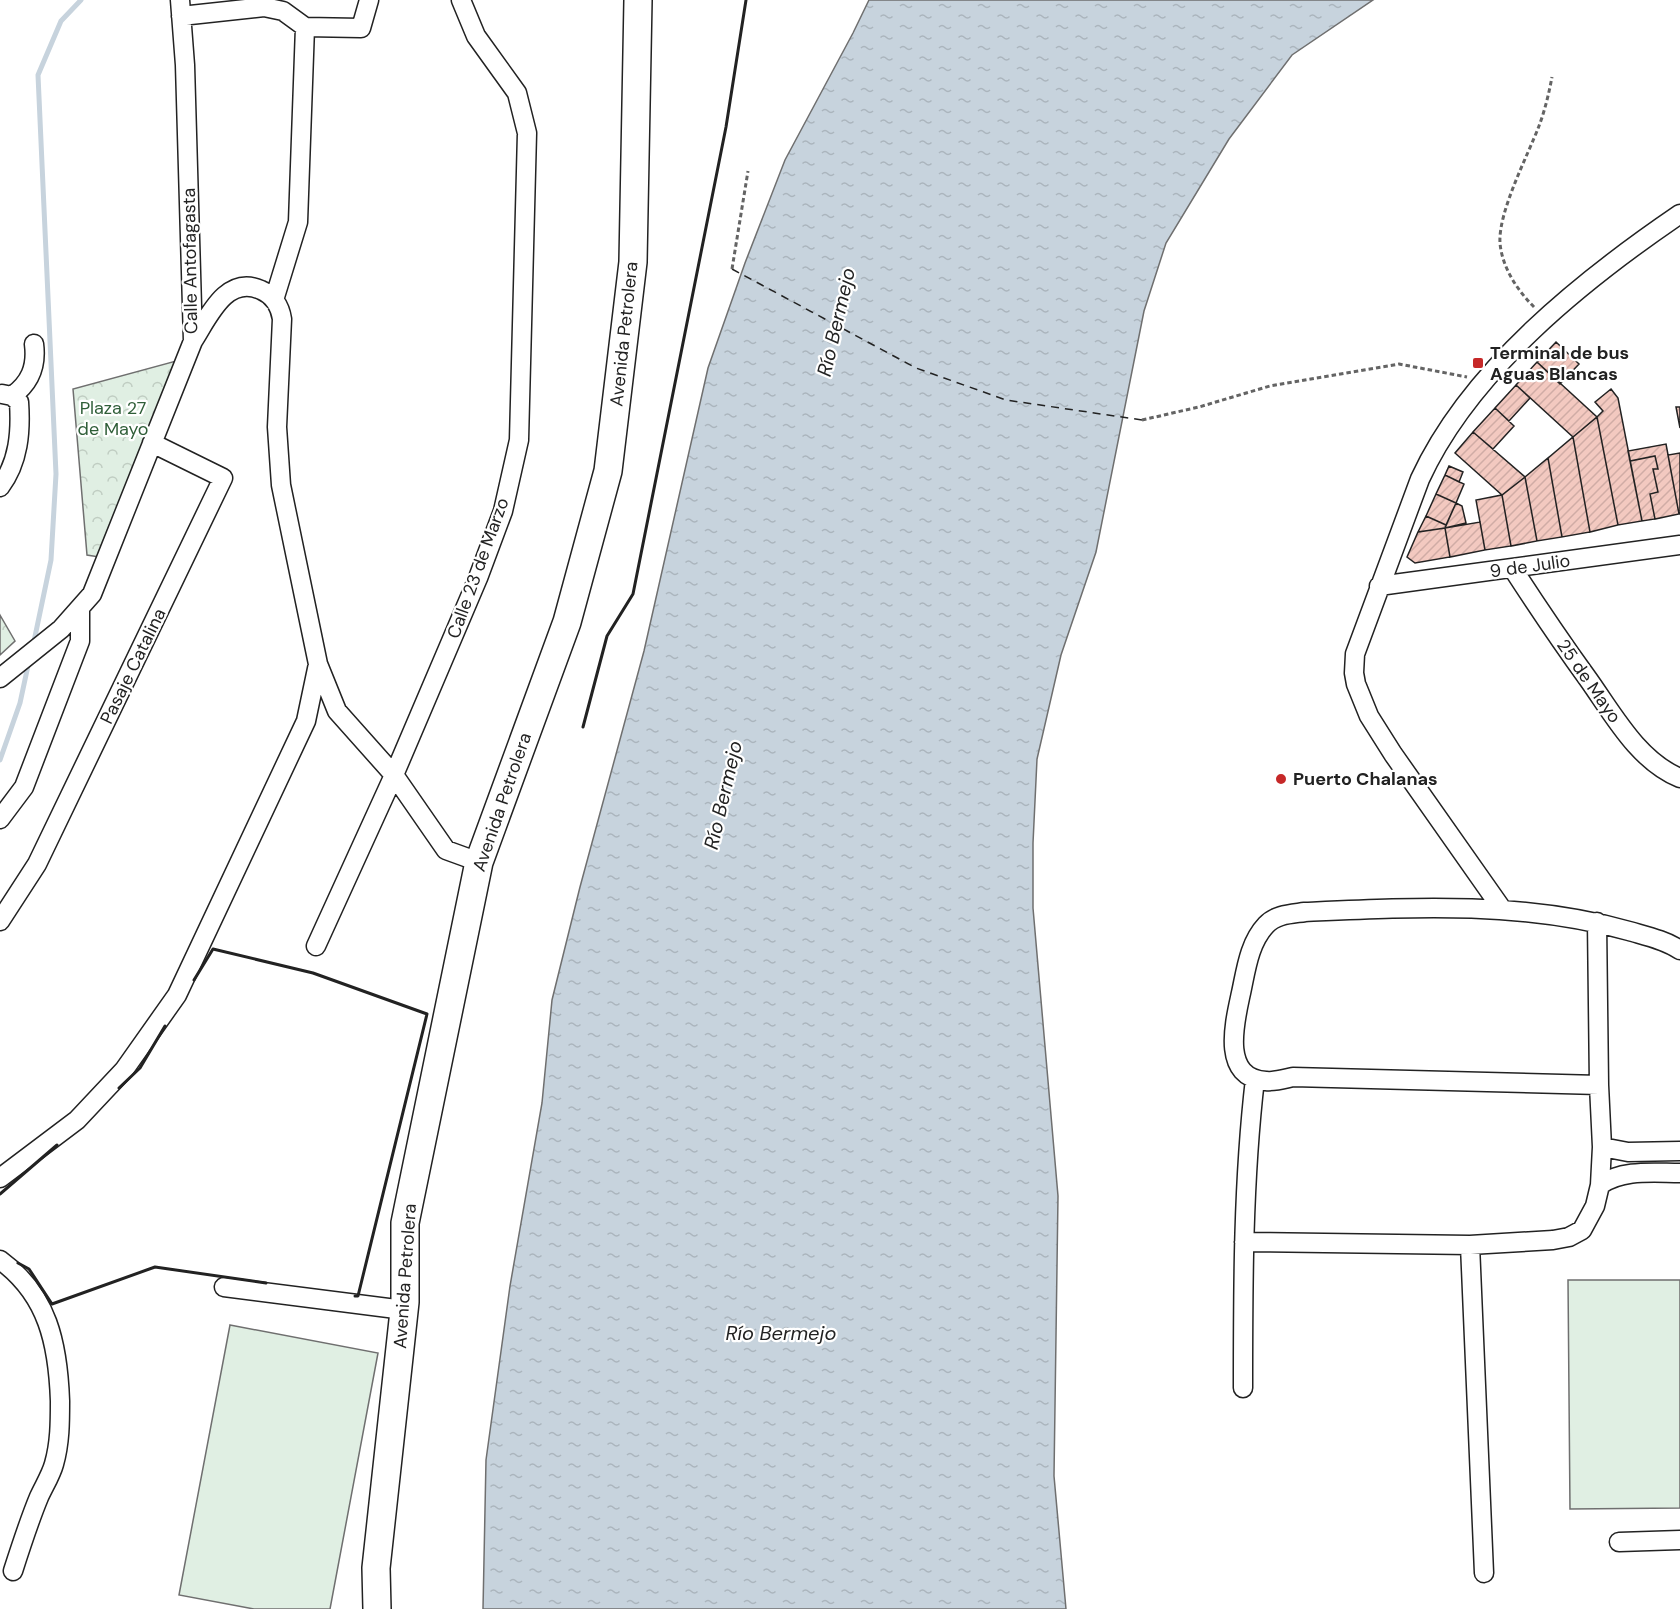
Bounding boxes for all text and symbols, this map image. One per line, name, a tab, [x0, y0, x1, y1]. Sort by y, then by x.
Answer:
street label: Calle Antofagasta	[177, 188, 203, 334]
street label: Avenida Petrolera	[604, 260, 644, 408]
water label: Río Bermejo	[811, 265, 861, 379]
place label: Terminal de bus Aguas Blancas	[1490, 341, 1629, 386]
marker: Terminal de bus Aguas Blancas	[1471, 356, 1485, 370]
park label: Plaza 27 de Mayo	[78, 396, 148, 441]
street label: Calle 23 de Marzo	[441, 494, 515, 642]
street label: 9 de Julio	[1488, 548, 1572, 584]
street label: Pasaje Catalina	[95, 604, 171, 728]
street label: 25 de Mayo	[1551, 634, 1627, 728]
street label: Avenida Petrolera	[467, 729, 537, 875]
water label: Río Bermejo	[698, 738, 748, 852]
place label: Puerto Chalanas	[1293, 767, 1438, 791]
marker: Puerto Chalanas	[1274, 772, 1288, 786]
street label: Avenida Petrolera	[388, 1203, 422, 1349]
water label: Río Bermejo	[726, 1320, 837, 1346]

